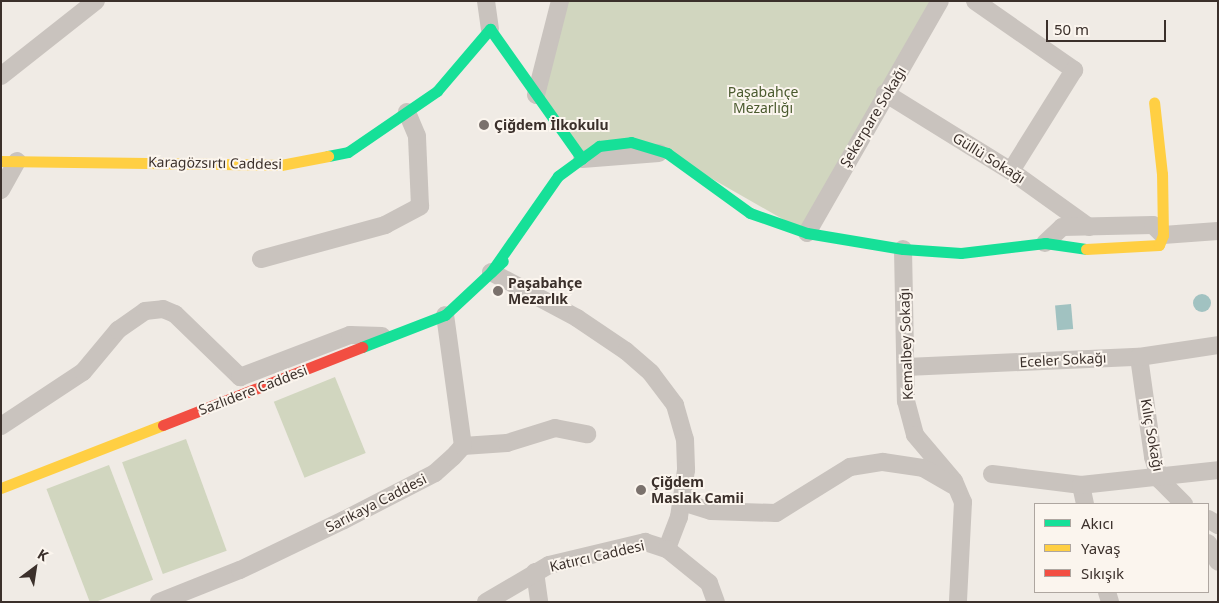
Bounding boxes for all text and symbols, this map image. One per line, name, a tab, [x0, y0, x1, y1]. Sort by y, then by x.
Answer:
scale bar	[1049, 10, 1169, 42]
text: 50 m	[1054, 19, 1089, 39]
street label: Şekerpare Sokağı	[836, 64, 910, 170]
park label: Paşabahçe Mezarlığı	[728, 84, 798, 116]
place label: Çiğdem İlkokulu	[494, 117, 609, 133]
marker: Çiğdem İlkokulu	[478, 119, 490, 131]
street label: Güllü Sokağı	[950, 129, 1028, 187]
street label: Karagözsırtı Caddesi	[148, 153, 282, 173]
place label: Paşabahçe Mezarlık	[508, 275, 582, 308]
marker: Paşabahçe Mezarlık	[492, 285, 504, 297]
street label: Kemalbey Sokağı	[896, 288, 916, 400]
street label: Eceler Sokağı	[1019, 349, 1107, 371]
street label: Sazlıdere Caddesi	[196, 362, 310, 418]
street label: Kılıç Sokağı	[1137, 397, 1167, 473]
street label: Sarıkaya Caddesi	[323, 470, 429, 536]
place label: Çiğdem Maslak Camii	[651, 474, 744, 507]
marker: Çiğdem Maslak Camii	[635, 484, 647, 496]
legend	[1034, 503, 1209, 593]
text: Akıcı	[1081, 513, 1114, 533]
street label: Katırcı Caddesi	[548, 537, 646, 575]
text: Yavaş	[1081, 538, 1120, 558]
north arrow	[10, 543, 60, 593]
text: K	[34, 544, 52, 565]
text: Sıkışık	[1081, 563, 1124, 583]

